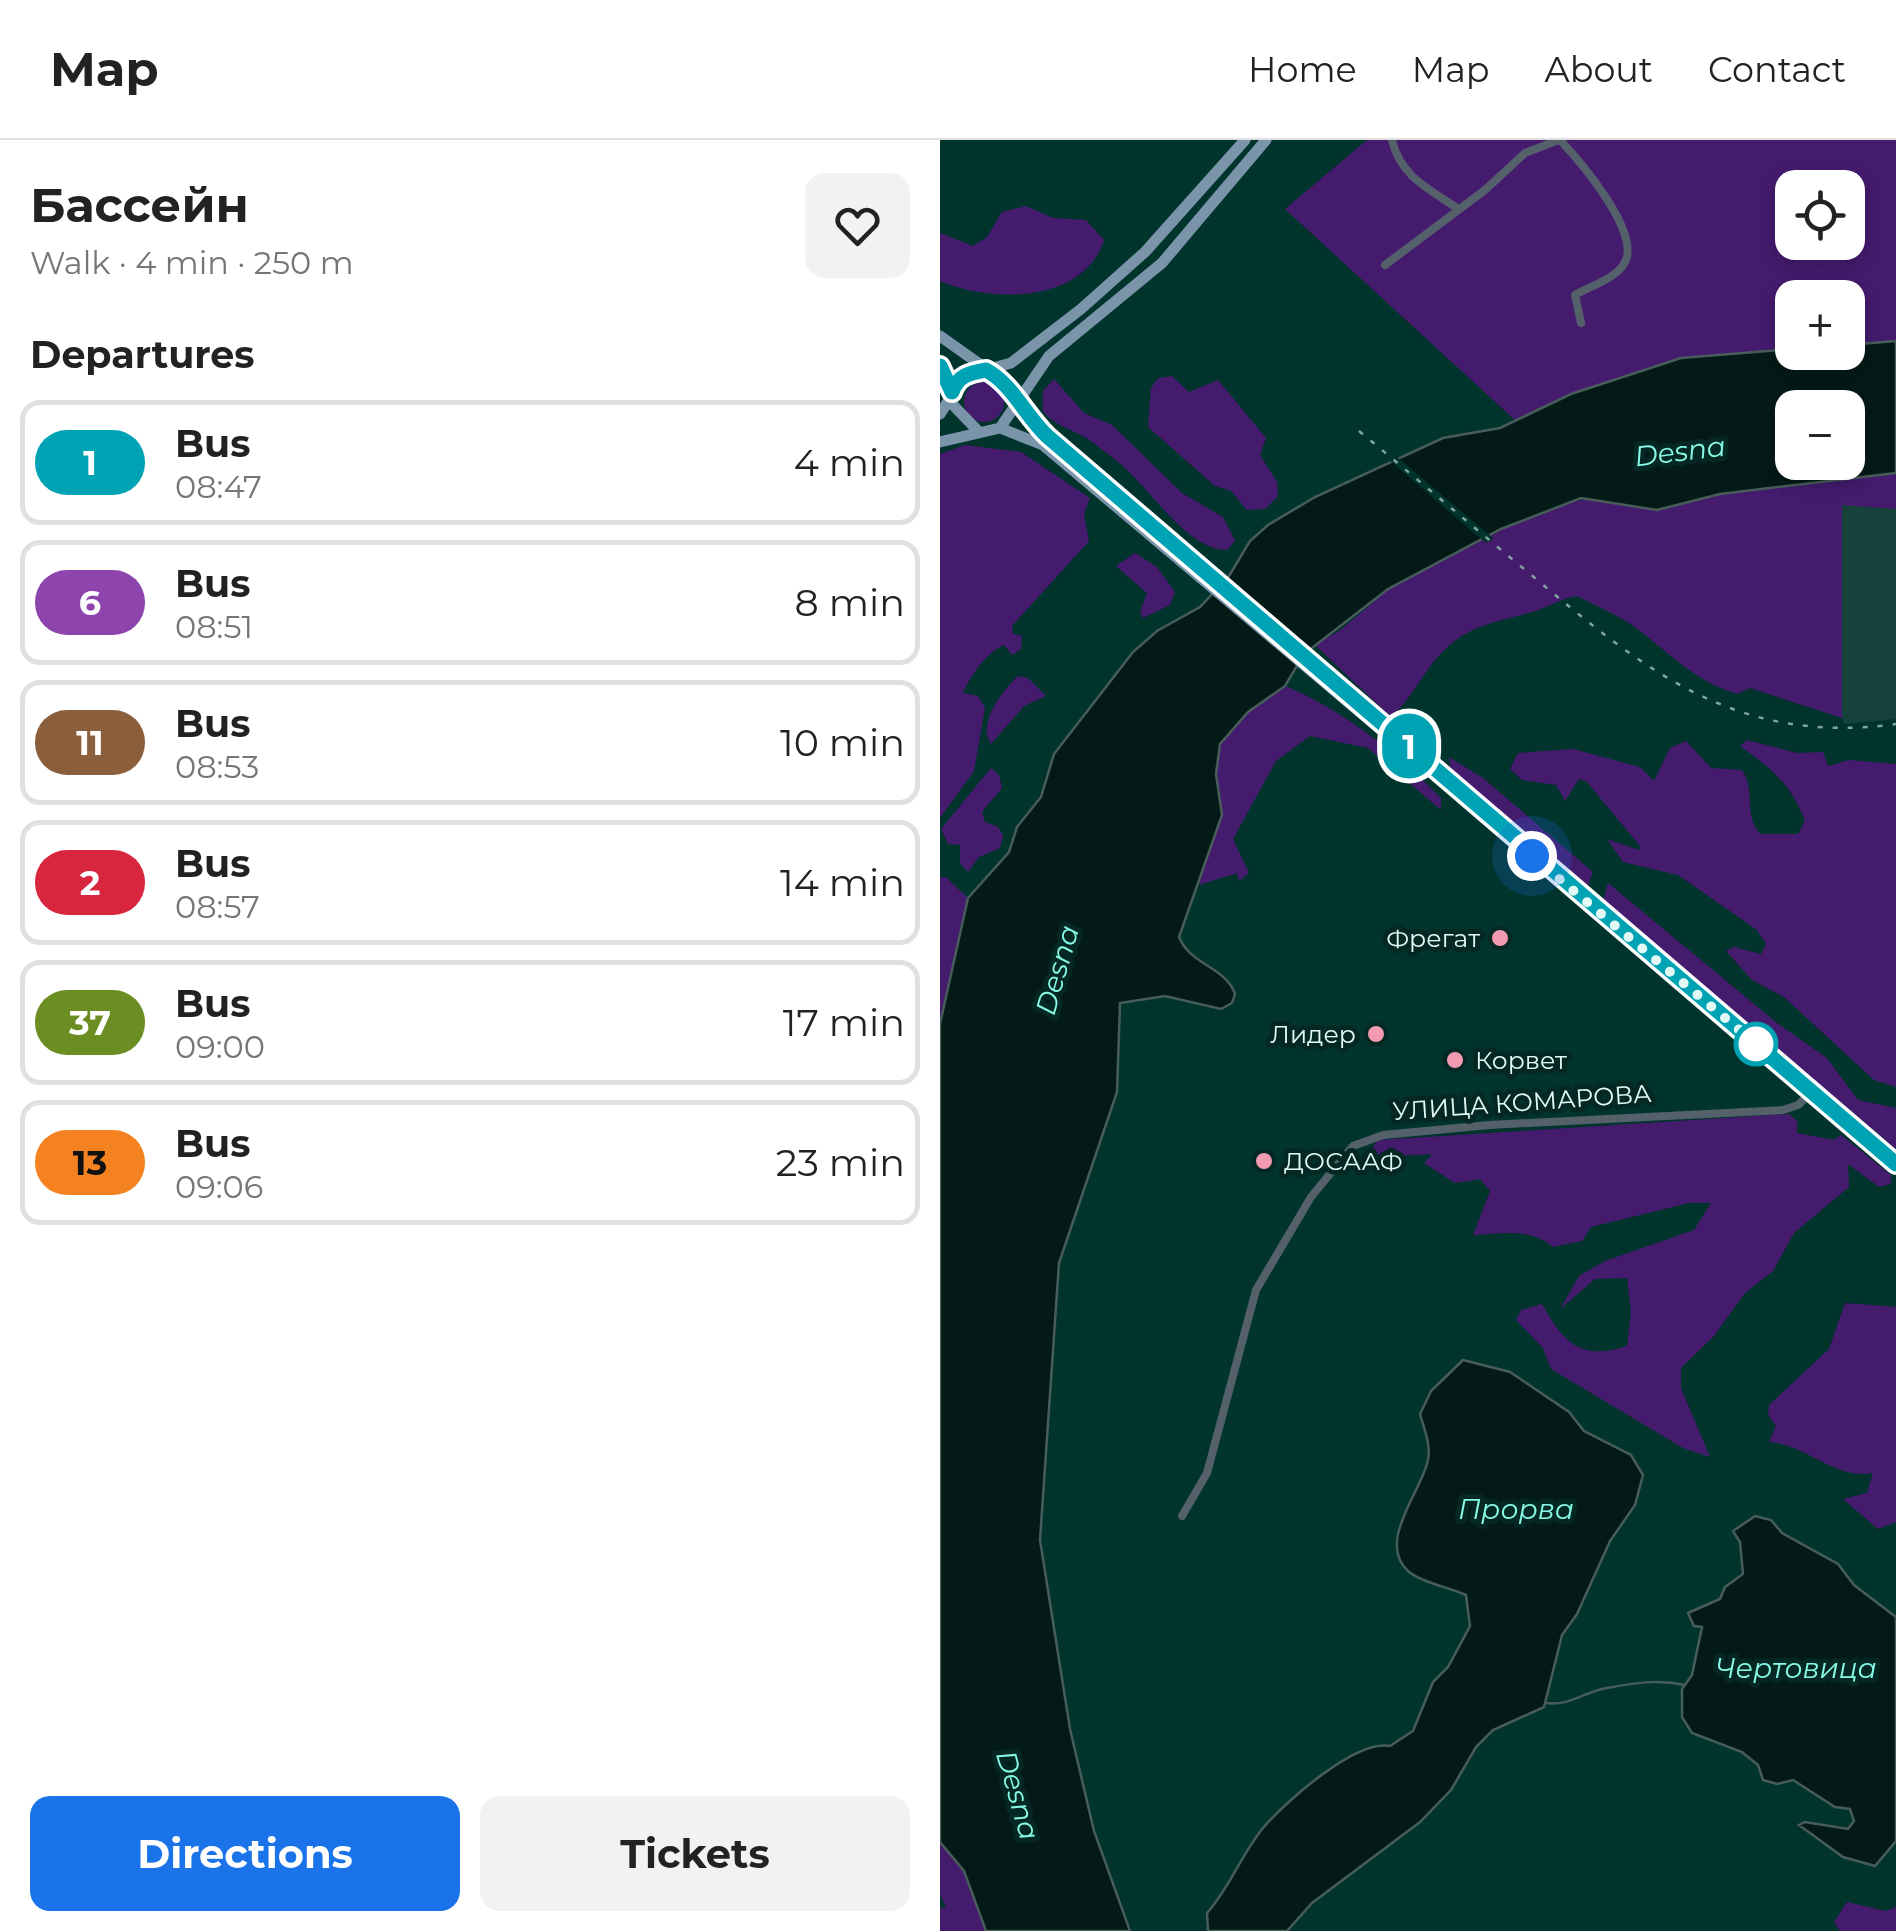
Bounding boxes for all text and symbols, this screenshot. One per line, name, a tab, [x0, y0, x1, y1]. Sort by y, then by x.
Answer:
text: Map	[50, 40, 159, 98]
text: Home	[1248, 48, 1357, 91]
text: Map	[1412, 48, 1490, 91]
text: About	[1545, 48, 1653, 91]
text: Contact	[1708, 48, 1846, 91]
map controls	[1775, 170, 1865, 480]
button: locate	[1775, 170, 1865, 260]
button: heart	[805, 173, 910, 278]
text: Бассейн	[30, 176, 249, 234]
text: Walk · 4 min · 250 m	[30, 243, 354, 282]
button: +	[1775, 280, 1865, 370]
text: Departures	[30, 331, 254, 378]
button: −	[1775, 390, 1865, 480]
text: Bus	[175, 420, 250, 467]
water label: Desna	[1632, 429, 1728, 473]
text: 4 min	[794, 439, 905, 486]
text: 1	[83, 441, 97, 484]
text: 08:47	[175, 467, 262, 506]
text: Bus	[175, 560, 250, 607]
text: 8 min	[795, 579, 905, 626]
text: 6	[79, 581, 101, 624]
text: 08:51	[175, 607, 253, 646]
text: Bus	[175, 700, 250, 747]
line badge: 1	[1376, 714, 1442, 778]
text: 10 min	[780, 719, 905, 766]
text: 11	[76, 721, 104, 764]
text: 1	[1402, 725, 1416, 768]
text: 08:53	[175, 747, 259, 786]
your location	[1507, 831, 1557, 881]
text: Bus	[175, 840, 250, 887]
text: 14 min	[780, 859, 905, 906]
text: 2	[80, 861, 100, 904]
text: 08:57	[175, 887, 260, 926]
water label: Desna	[1028, 921, 1086, 1019]
place label: Фрегат	[1386, 923, 1480, 953]
marker: Фрегат	[1489, 927, 1511, 949]
text: Bus	[175, 980, 250, 1027]
text: 17 min	[783, 999, 905, 1046]
text: 37	[69, 1001, 111, 1044]
place label: Лидер	[1270, 1019, 1356, 1049]
marker: Лидер	[1365, 1023, 1387, 1045]
unlabelled marker	[1735, 1023, 1777, 1065]
text: 09:00	[175, 1027, 265, 1066]
place label: Корвет	[1475, 1045, 1567, 1075]
marker: Корвет	[1444, 1049, 1466, 1071]
street label: УЛИЦА КОМАРОВА	[1391, 1078, 1653, 1126]
text: Bus	[175, 1120, 250, 1167]
text: 23 min	[776, 1139, 905, 1186]
text: 13	[73, 1141, 107, 1184]
place label: ДОСААФ	[1284, 1146, 1403, 1176]
marker: ДОСААФ	[1253, 1150, 1275, 1172]
text: 09:06	[175, 1167, 263, 1206]
water label: Прорва	[1458, 1492, 1574, 1526]
water label: Чертовица	[1715, 1651, 1877, 1685]
water label: Desna	[989, 1746, 1047, 1844]
button: Directions	[30, 1796, 460, 1911]
button: Tickets	[480, 1796, 910, 1911]

